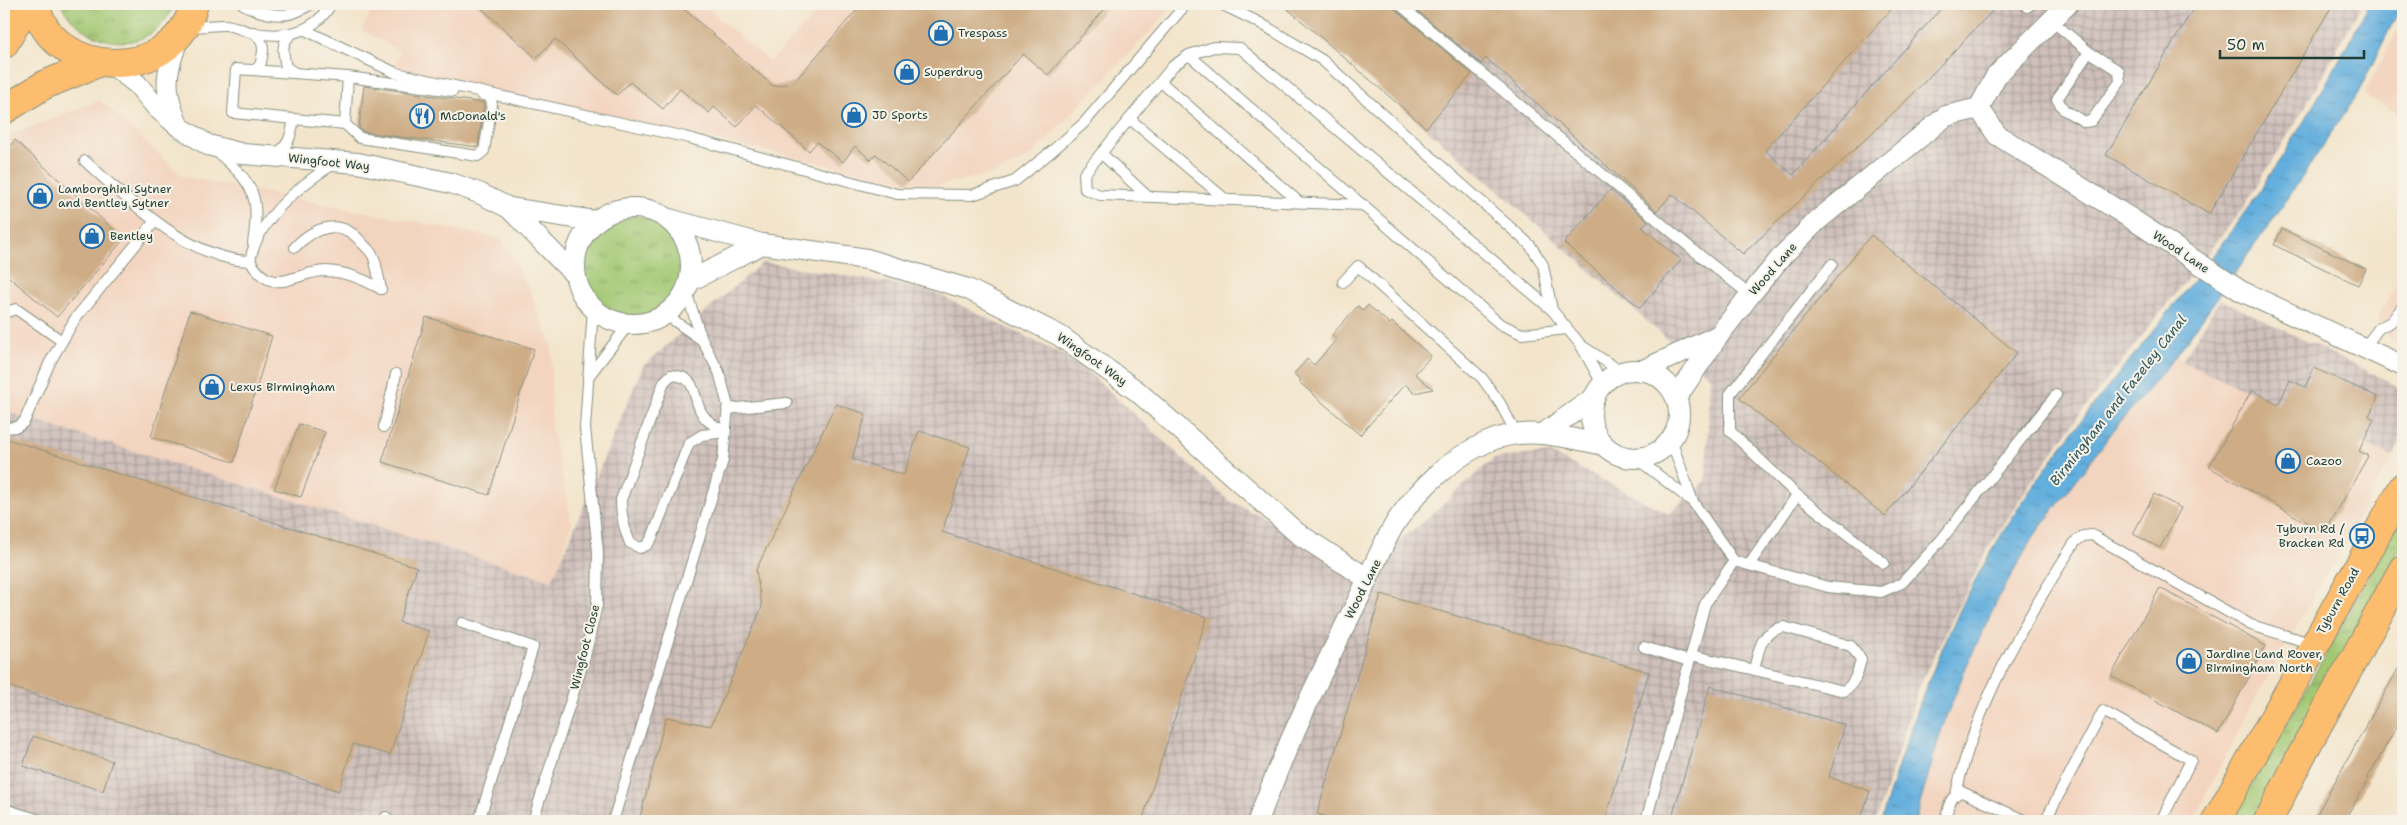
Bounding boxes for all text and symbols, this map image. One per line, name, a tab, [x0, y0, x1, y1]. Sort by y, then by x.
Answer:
shop icon: Trespass	[928, 20, 954, 46]
place label: Trespass	[958, 25, 1008, 41]
scale bar	[2220, 28, 2363, 60]
text: 50 m	[2227, 35, 2265, 55]
shop icon: Superdrug	[894, 59, 920, 85]
place label: Superdrug	[924, 64, 983, 80]
shop icon: JD Sports	[841, 102, 867, 128]
restaurant icon: McDonald's	[409, 103, 435, 129]
place label: JD Sports	[872, 107, 928, 123]
place label: McDonald's	[440, 108, 506, 124]
street label: Wingfoot Way	[287, 150, 371, 174]
place label: Lamborghini Sytner and Bentley Sytner	[58, 181, 172, 211]
shop icon: Lamborghini Sytner and Bentley Sytner	[27, 183, 53, 209]
shop icon: Bentley	[79, 223, 105, 249]
street label: Wood Lane	[2149, 227, 2213, 277]
place label: Bentley	[110, 228, 153, 244]
street label: Wood Lane	[1746, 239, 1801, 299]
water label: Birmingham and Fazeley Canal	[2046, 311, 2190, 489]
street label: Wingfoot Way	[1054, 329, 1130, 389]
shop icon: Lexus Birmingham	[199, 374, 225, 400]
place label: Lexus Birmingham	[230, 379, 335, 395]
shop icon: Cazoo	[2275, 448, 2301, 474]
place label: Cazoo	[2306, 453, 2342, 469]
place label: Tyburn Rd / Bracken Rd	[2276, 521, 2346, 551]
bus stop icon: Tyburn Rd / Bracken Rd	[2349, 523, 2375, 549]
street label: Wood Lane	[1341, 556, 1385, 622]
street label: Tyburn Road	[2313, 564, 2363, 637]
street label: Wingfoot Close	[567, 602, 603, 691]
place label: Jardine Land Rover, Birmingham North	[2206, 646, 2323, 676]
shop icon: Jardine Land Rover, Birmingham North	[2176, 648, 2202, 674]

